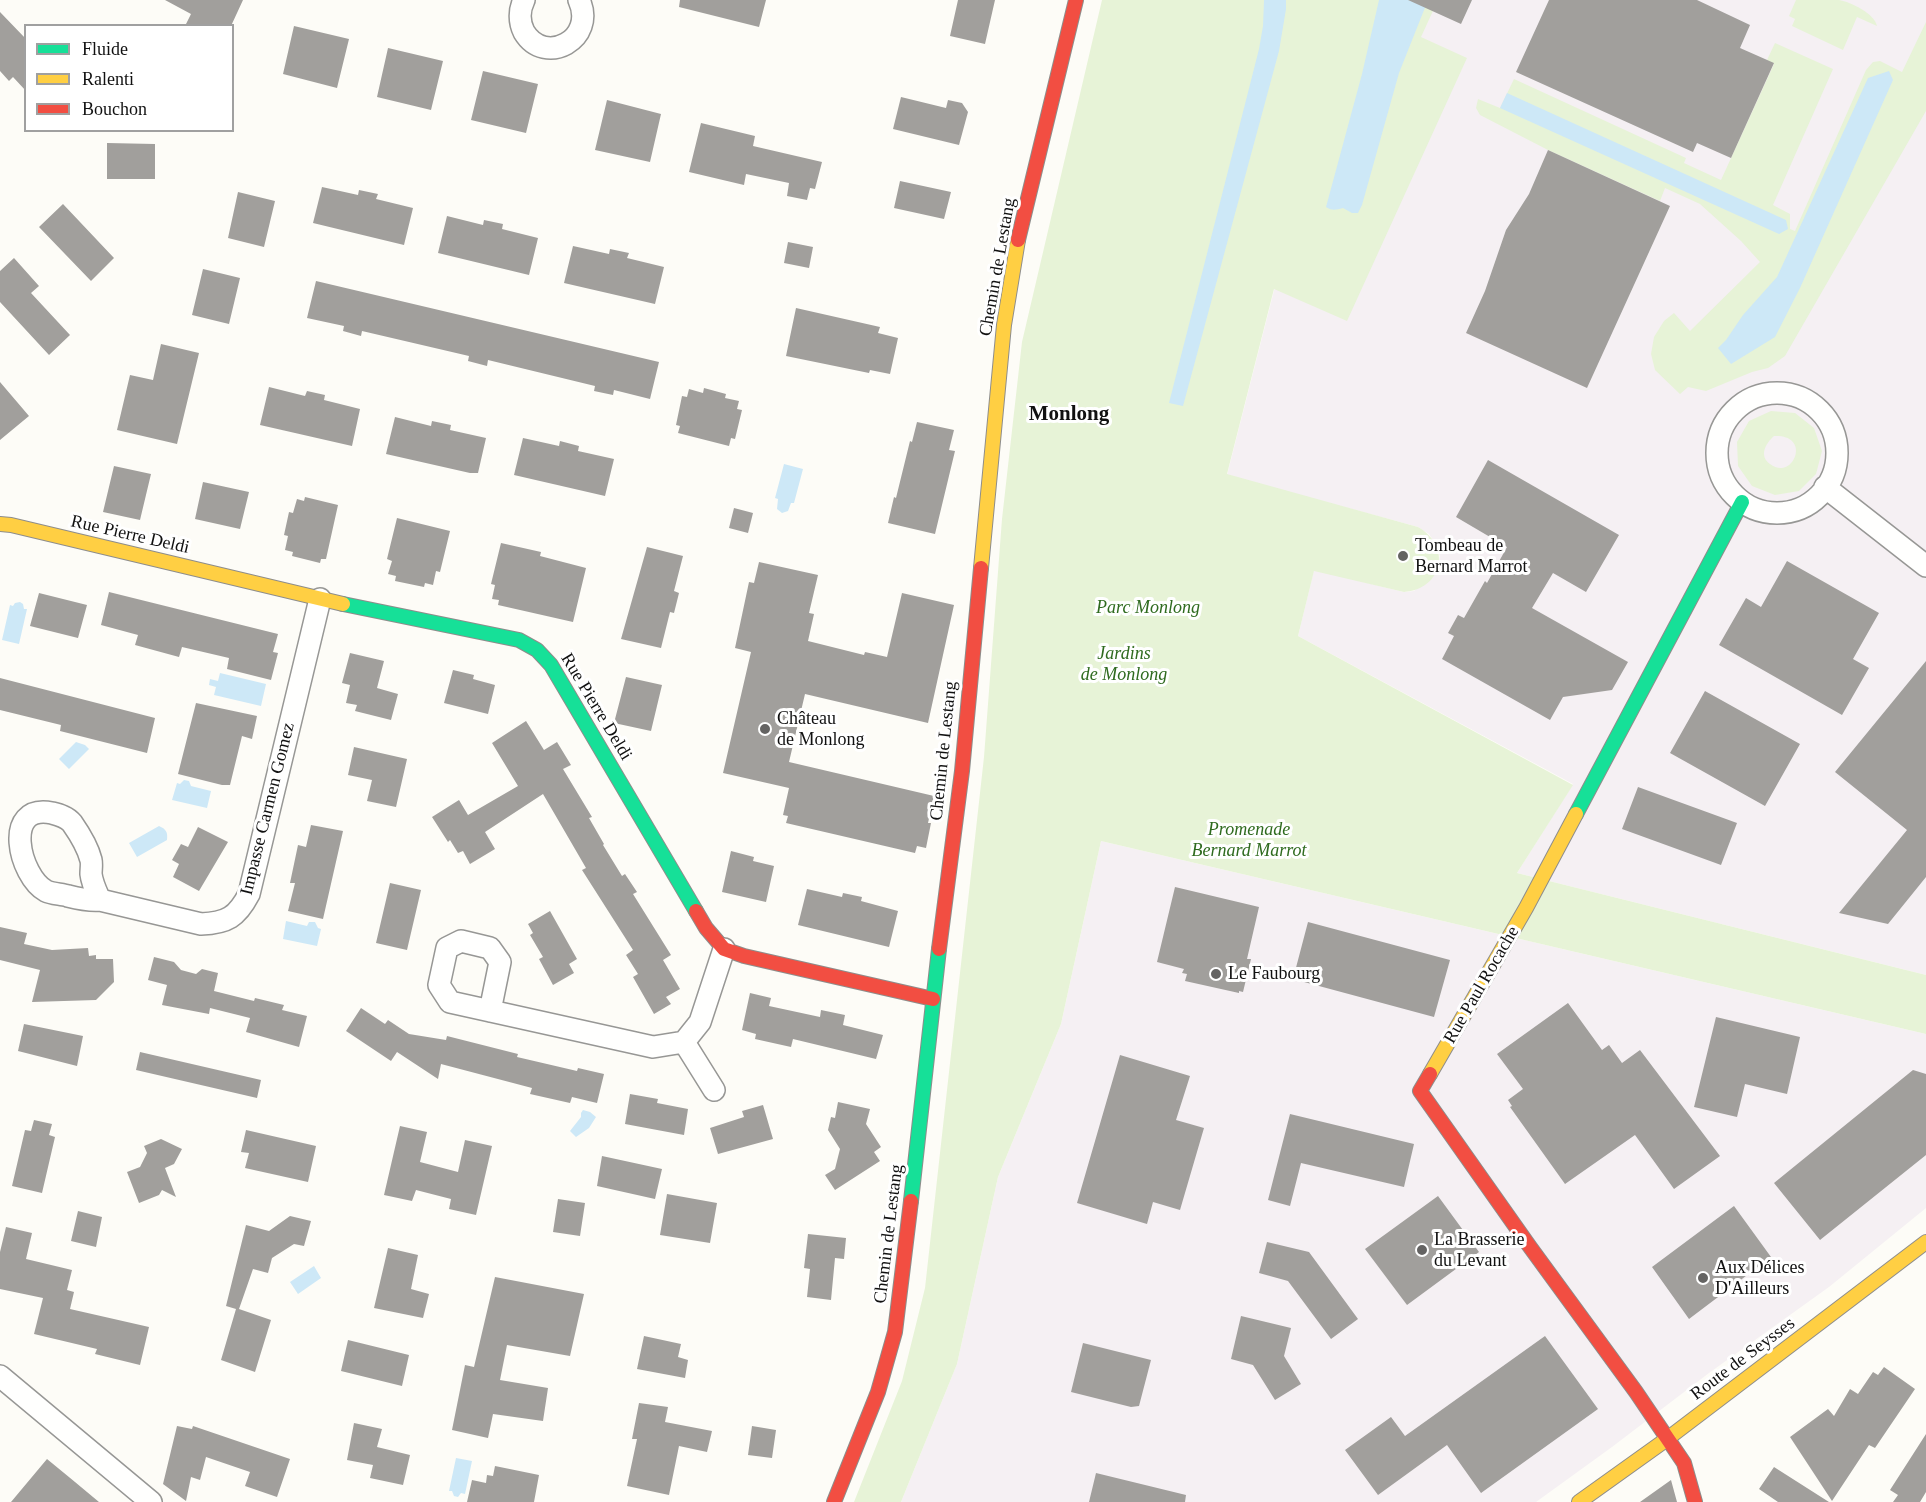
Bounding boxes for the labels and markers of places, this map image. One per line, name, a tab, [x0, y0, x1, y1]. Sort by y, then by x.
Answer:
place label: Tombeau de Bernard Marrot	[1415, 535, 1527, 578]
marker: Tombeau de Bernard Marrot	[1396, 549, 1410, 563]
place label: Château de Monlong	[777, 708, 864, 750]
marker: Château de Monlong	[758, 722, 772, 736]
place label: Le Faubourg	[1228, 963, 1320, 985]
marker: Le Faubourg	[1209, 967, 1223, 981]
place label: La Brasserie du Levant	[1434, 1229, 1524, 1272]
marker: La Brasserie du Levant	[1415, 1243, 1429, 1257]
place label: Aux Délices D'Ailleurs	[1715, 1257, 1804, 1300]
marker: Aux Délices D'Ailleurs	[1696, 1271, 1710, 1285]

